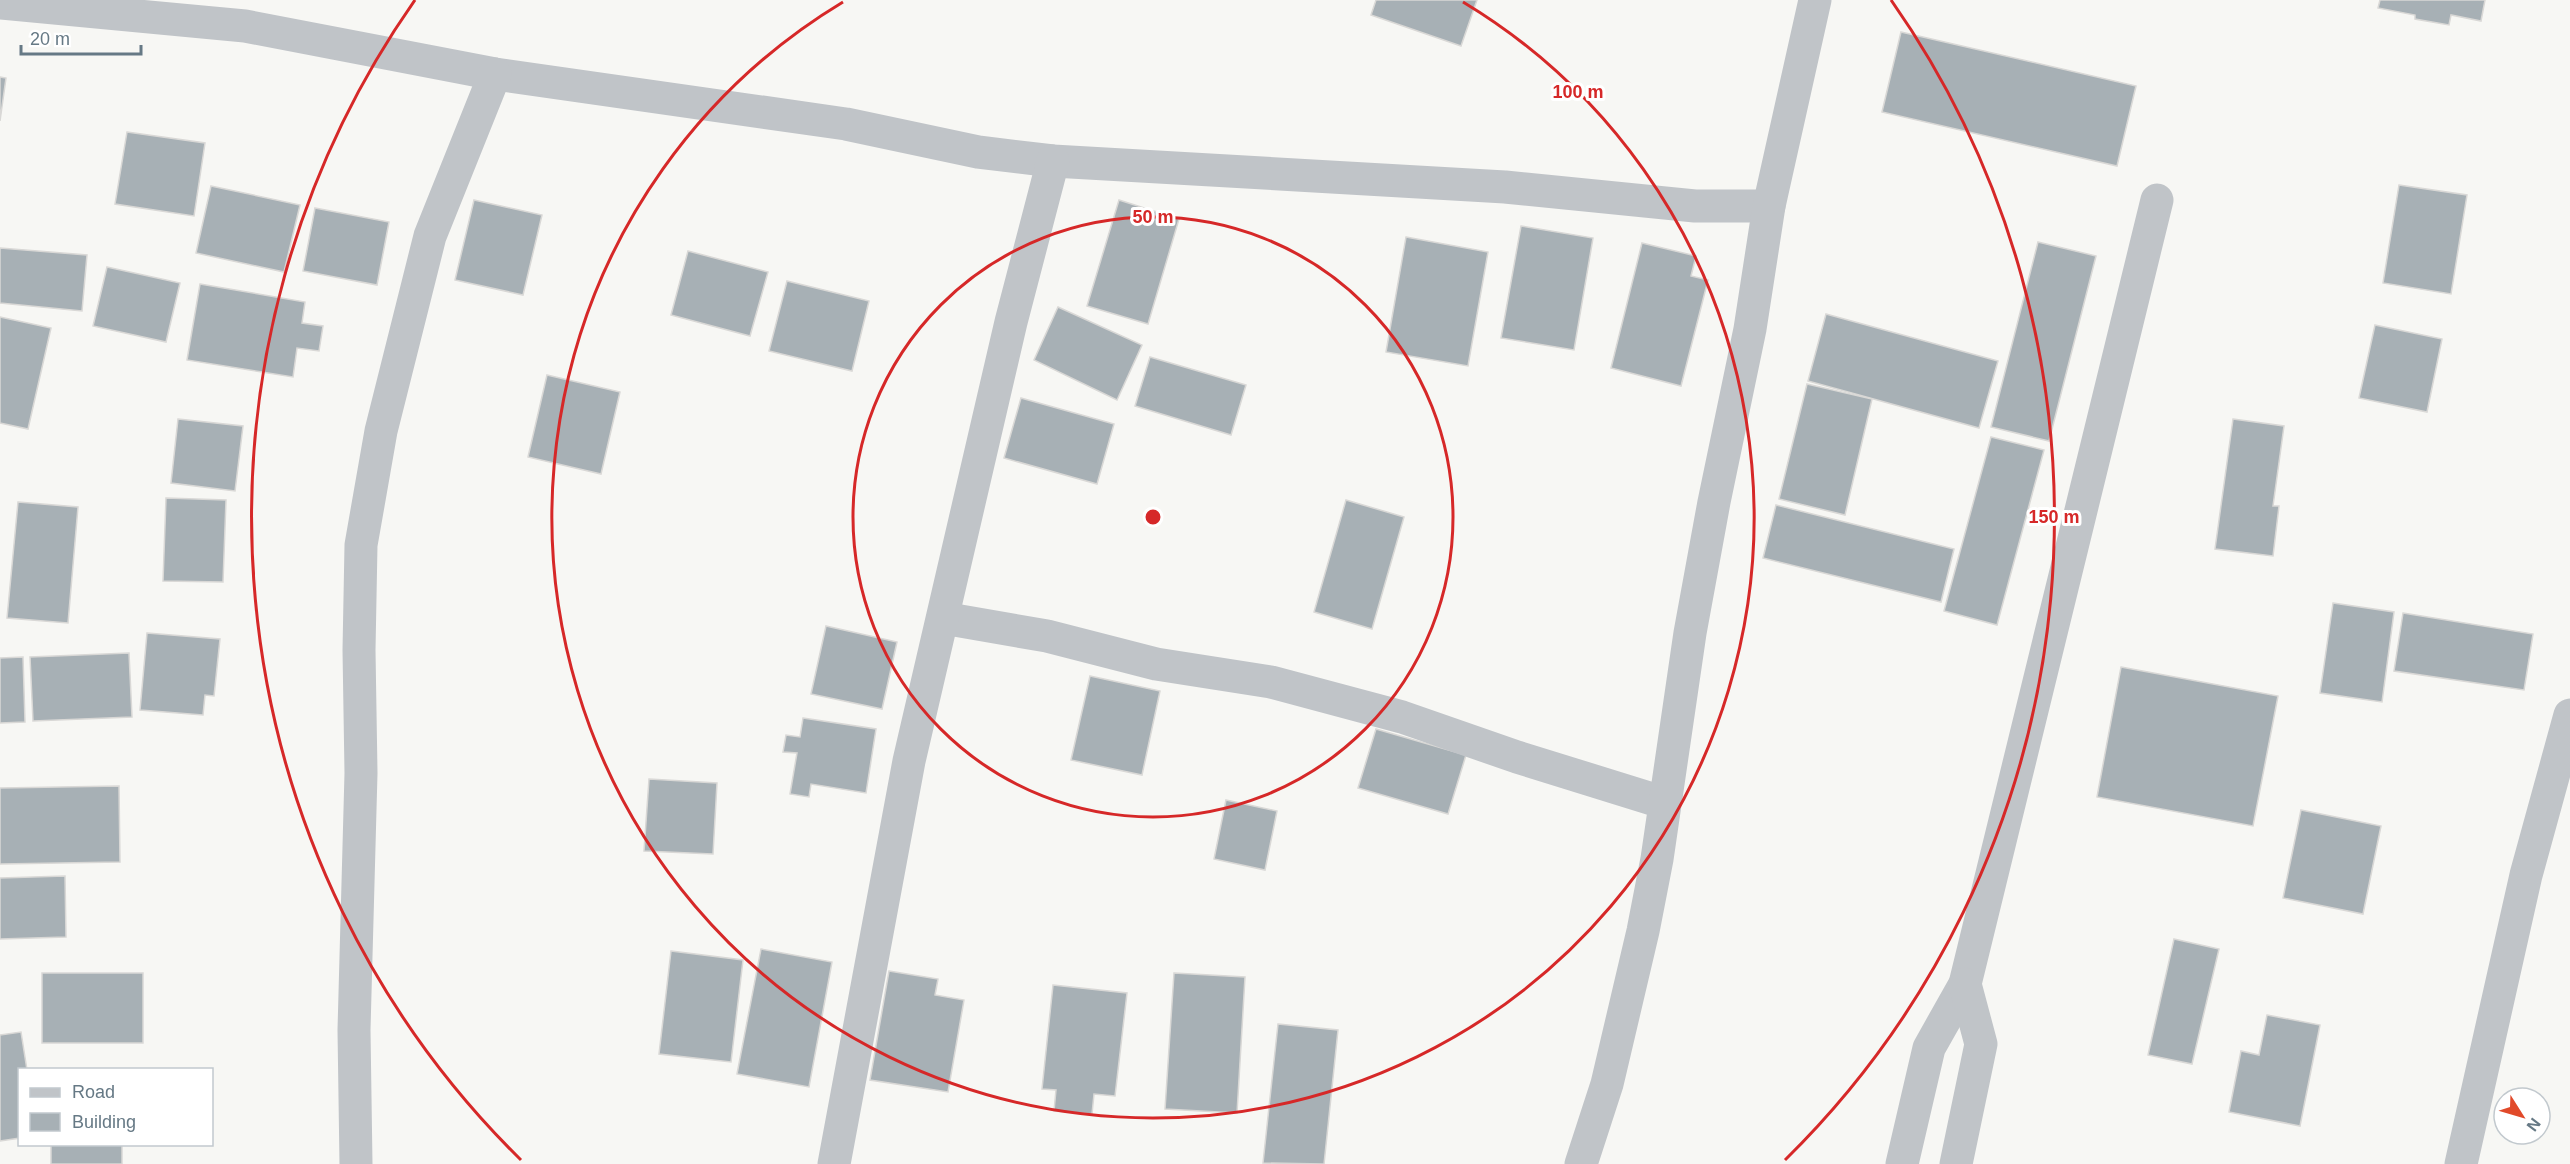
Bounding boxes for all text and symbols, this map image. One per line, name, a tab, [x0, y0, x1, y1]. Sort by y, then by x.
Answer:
scale bar	[21, 18, 141, 56]
text: 20 m	[30, 29, 70, 49]
text: 100 m	[1552, 82, 1604, 102]
text: 50 m	[1132, 207, 1174, 227]
centre of rings	[1143, 507, 1163, 527]
text: 150 m	[2028, 507, 2080, 527]
legend	[18, 1068, 213, 1146]
text: Road	[72, 1082, 115, 1102]
north arrow	[2492, 1086, 2552, 1146]
text: Building	[72, 1112, 136, 1132]
text: N	[2523, 1115, 2544, 1134]

